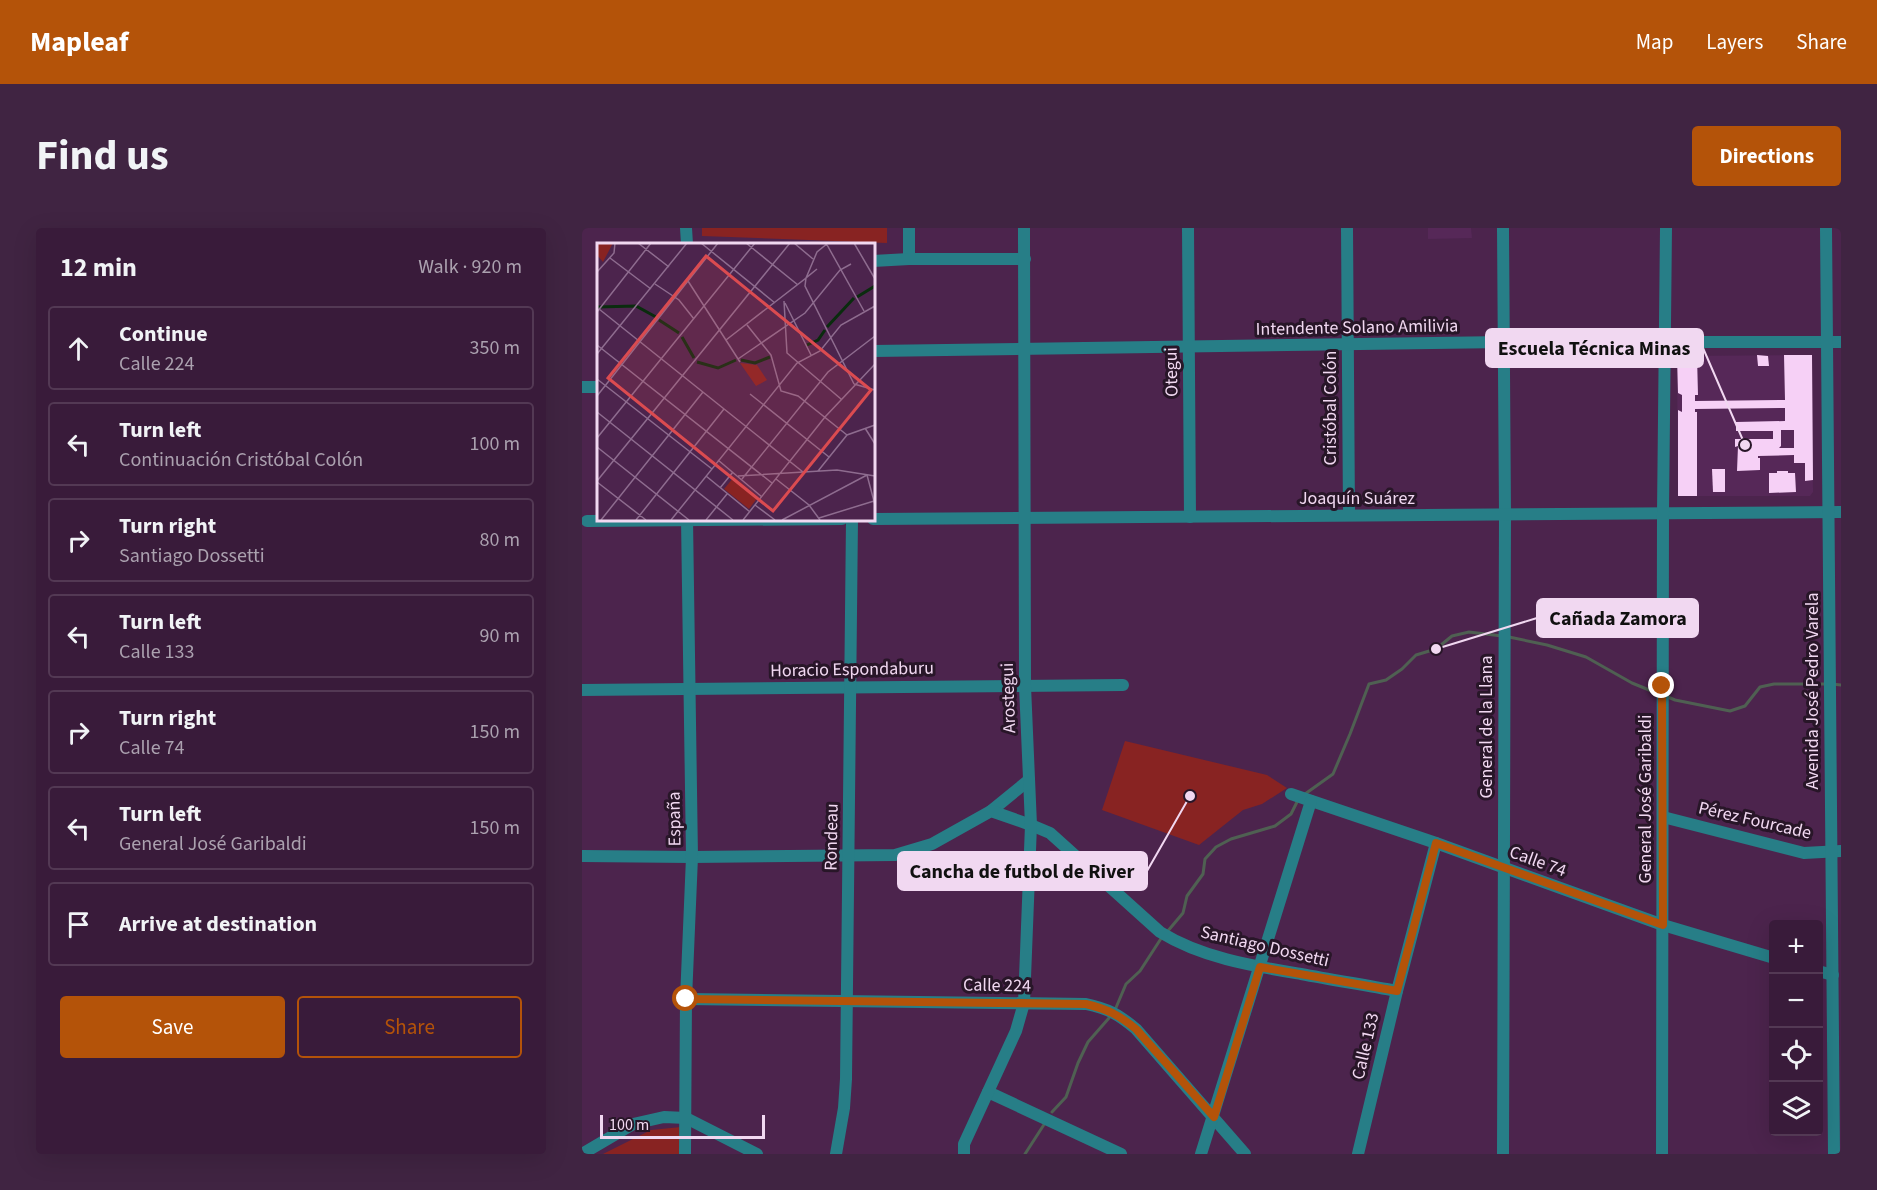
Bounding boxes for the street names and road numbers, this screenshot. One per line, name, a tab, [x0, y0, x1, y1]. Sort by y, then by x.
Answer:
street label: Intendente Solano Amilivia	[1256, 313, 1459, 342]
street label: Otegui	[1159, 347, 1184, 397]
street label: Cristóbal Colón	[1318, 351, 1343, 465]
street label: Joaquín Suárez	[1299, 486, 1415, 511]
street label: Avenida José Pedro Varela	[1800, 593, 1825, 789]
street label: Horacio Espondaburu	[770, 656, 934, 683]
street label: General de la Llana	[1474, 656, 1499, 799]
street label: Arostegui	[995, 662, 1022, 734]
street label: General José Garibaldi	[1633, 715, 1658, 883]
street label: España	[662, 791, 687, 847]
street label: Pérez Fourcade	[1696, 795, 1814, 846]
street label: Rondeau	[818, 803, 845, 871]
street label: Calle 74	[1506, 840, 1570, 883]
street label: Santiago Dossetti	[1198, 920, 1332, 973]
street label: Calle 224	[963, 972, 1031, 999]
street label: Calle 133	[1346, 1010, 1385, 1082]

